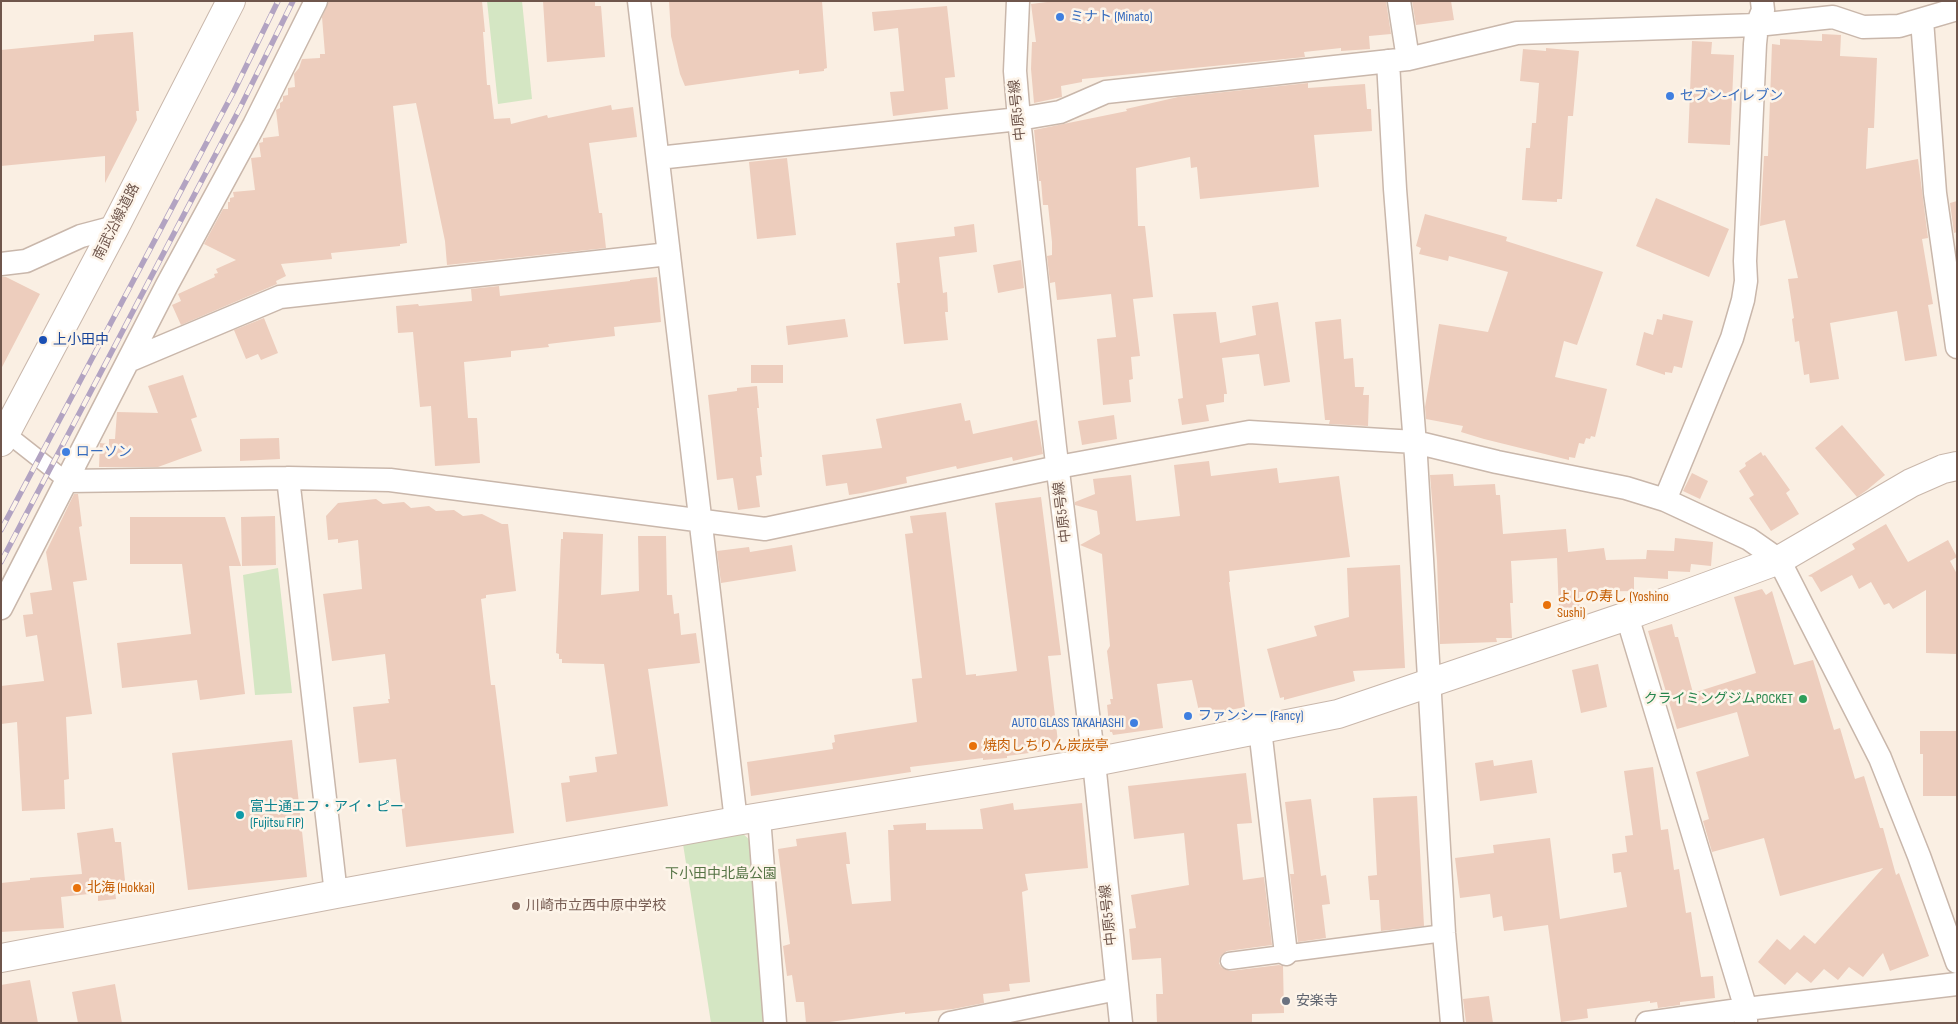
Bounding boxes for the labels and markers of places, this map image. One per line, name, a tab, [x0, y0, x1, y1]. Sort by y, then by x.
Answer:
place label: ミナト (Minato)	[1070, 9, 1153, 25]
marker: ミナト (Minato)	[1054, 11, 1066, 23]
place label: セブン-イレブン	[1680, 88, 1783, 104]
marker: セブン-イレブン	[1664, 90, 1676, 102]
place label: 上小田中	[53, 332, 109, 348]
marker: 上小田中	[37, 334, 49, 346]
place label: ローソン	[76, 444, 132, 460]
marker: ローソン	[60, 446, 72, 458]
place label: よしの寿し (Yoshino Sushi)	[1557, 589, 1669, 622]
marker: よしの寿し (Yoshino Sushi)	[1541, 599, 1553, 611]
place label: クライミングジムPOCKET	[1644, 691, 1793, 707]
marker: クライミングジムPOCKET	[1797, 693, 1809, 705]
place label: ファンシー (Fancy)	[1198, 708, 1304, 724]
marker: ファンシー (Fancy)	[1182, 710, 1194, 722]
place label: AUTO GLASS TAKAHASHI	[1012, 715, 1124, 731]
marker: AUTO GLASS TAKAHASHI	[1128, 717, 1140, 729]
place label: 焼肉しちりん炭炭亭	[983, 738, 1109, 754]
marker: 焼肉しちりん炭炭亭	[967, 740, 979, 752]
place label: 富士通エフ・アイ・ピー (Fujitsu FIP)	[250, 799, 404, 832]
marker: 富士通エフ・アイ・ピー (Fujitsu FIP)	[234, 809, 246, 821]
place label: 北海 (Hokkai)	[87, 880, 155, 896]
marker: 北海 (Hokkai)	[71, 882, 83, 894]
place label: 川崎市立西中原中学校	[526, 898, 666, 914]
marker: 川崎市立西中原中学校	[510, 900, 522, 912]
place label: 安楽寺	[1296, 993, 1338, 1009]
marker: 安楽寺	[1280, 995, 1292, 1007]

